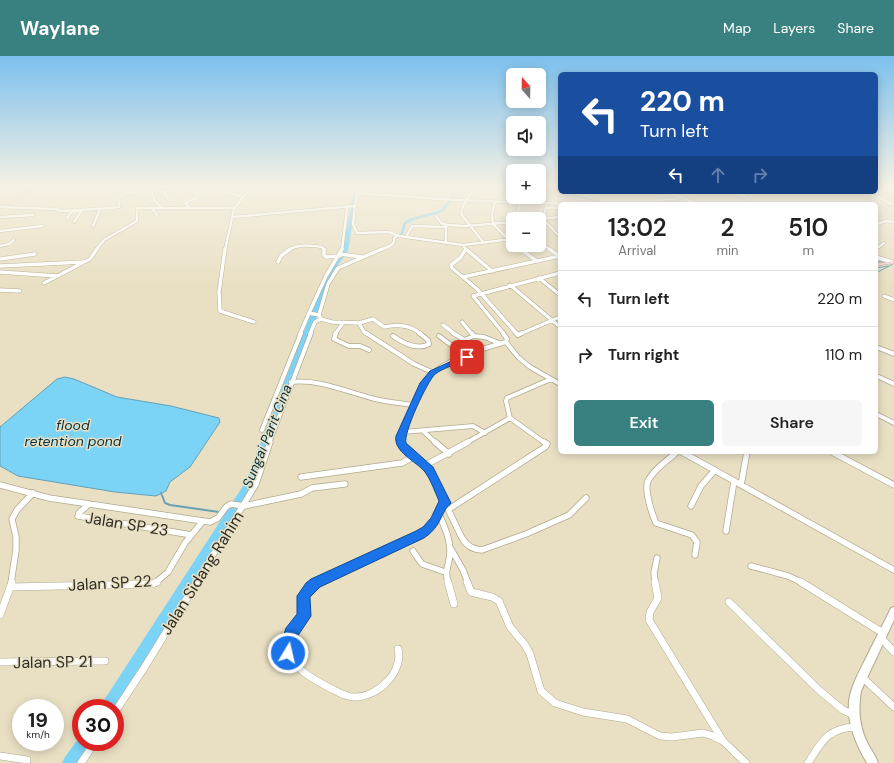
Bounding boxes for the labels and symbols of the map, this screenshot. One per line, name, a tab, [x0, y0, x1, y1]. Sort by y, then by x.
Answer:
north arrow	[506, 68, 546, 108]
pin	[450, 340, 484, 374]
water label: Sungai Parit Cina	[238, 381, 296, 490]
water label: flood retention pond	[24, 416, 122, 450]
street label: Jalan SP 23	[84, 507, 170, 541]
street label: Jalan Sidang Rahim	[155, 507, 249, 639]
street label: Jalan SP 22	[68, 570, 152, 596]
position arrow	[267, 632, 309, 674]
street label: Jalan SP 21	[13, 651, 93, 673]
speed limit sign: 30	[72, 699, 124, 751]

